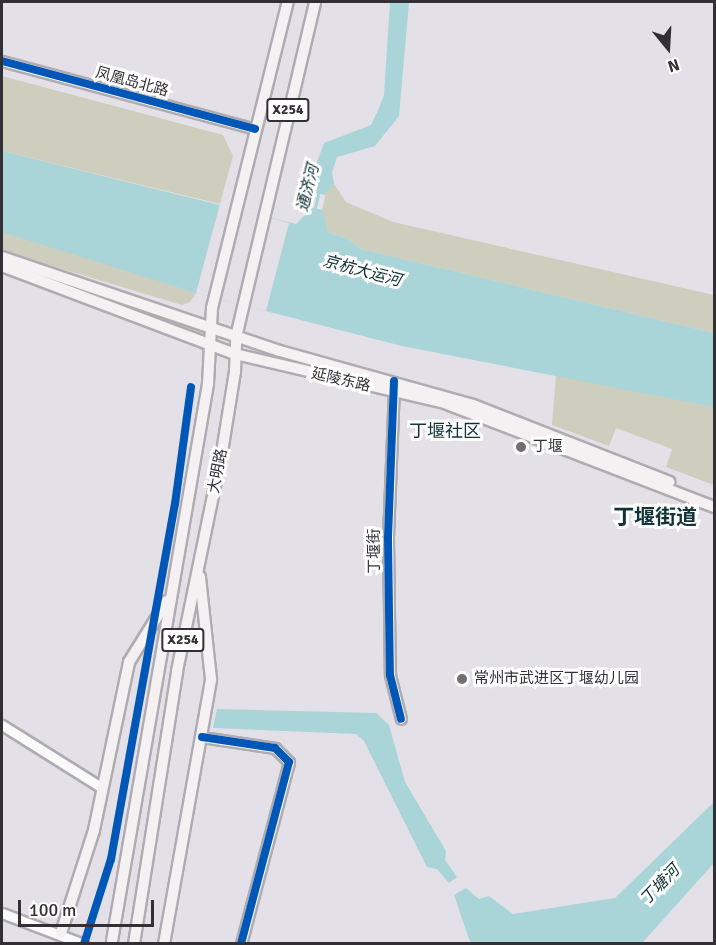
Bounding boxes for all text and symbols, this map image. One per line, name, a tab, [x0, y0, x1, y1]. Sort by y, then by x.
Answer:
north arrow	[638, 18, 698, 78]
text: N	[665, 54, 682, 76]
street label: 凤凰岛北路	[93, 64, 171, 100]
road number: X254	[266, 99, 310, 121]
water label: 通济河	[293, 162, 323, 214]
water label: 京杭大运河	[321, 251, 403, 291]
street label: 延陵东路	[310, 364, 372, 396]
district label: 丁堰社区	[409, 420, 481, 442]
place label: 丁堰	[533, 438, 563, 456]
marker: 丁堰	[514, 440, 528, 454]
street label: 大明路	[205, 447, 231, 495]
district label: 丁堰街道	[613, 504, 697, 530]
street label: 丁堰街	[366, 529, 384, 573]
road number: X254	[160, 629, 206, 651]
place label: 常州市武进区丁堰幼儿园	[474, 670, 639, 688]
marker: 常州市武进区丁堰幼儿园	[455, 672, 469, 686]
water label: 丁塘河	[636, 861, 684, 909]
scale bar	[21, 888, 158, 926]
text: 100 m	[29, 899, 76, 921]

